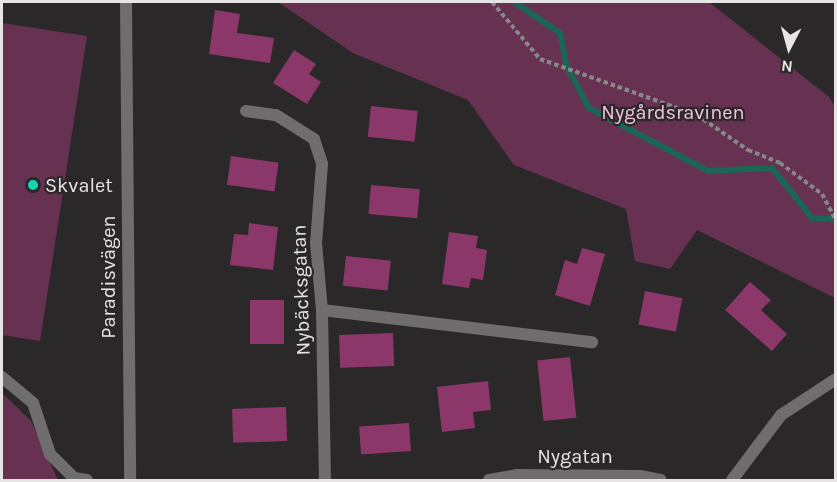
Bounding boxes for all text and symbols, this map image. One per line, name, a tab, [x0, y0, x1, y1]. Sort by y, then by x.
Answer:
north arrow	[759, 18, 819, 78]
text: N	[780, 56, 794, 76]
park label: Nygårdsravinen	[601, 100, 745, 124]
place label: Skvalet	[45, 173, 113, 197]
marker: Skvalet	[26, 178, 40, 192]
street label: Paradisvägen	[96, 215, 120, 339]
street label: Nybäcksgatan	[287, 224, 315, 356]
street label: Nygatan	[537, 444, 613, 468]

